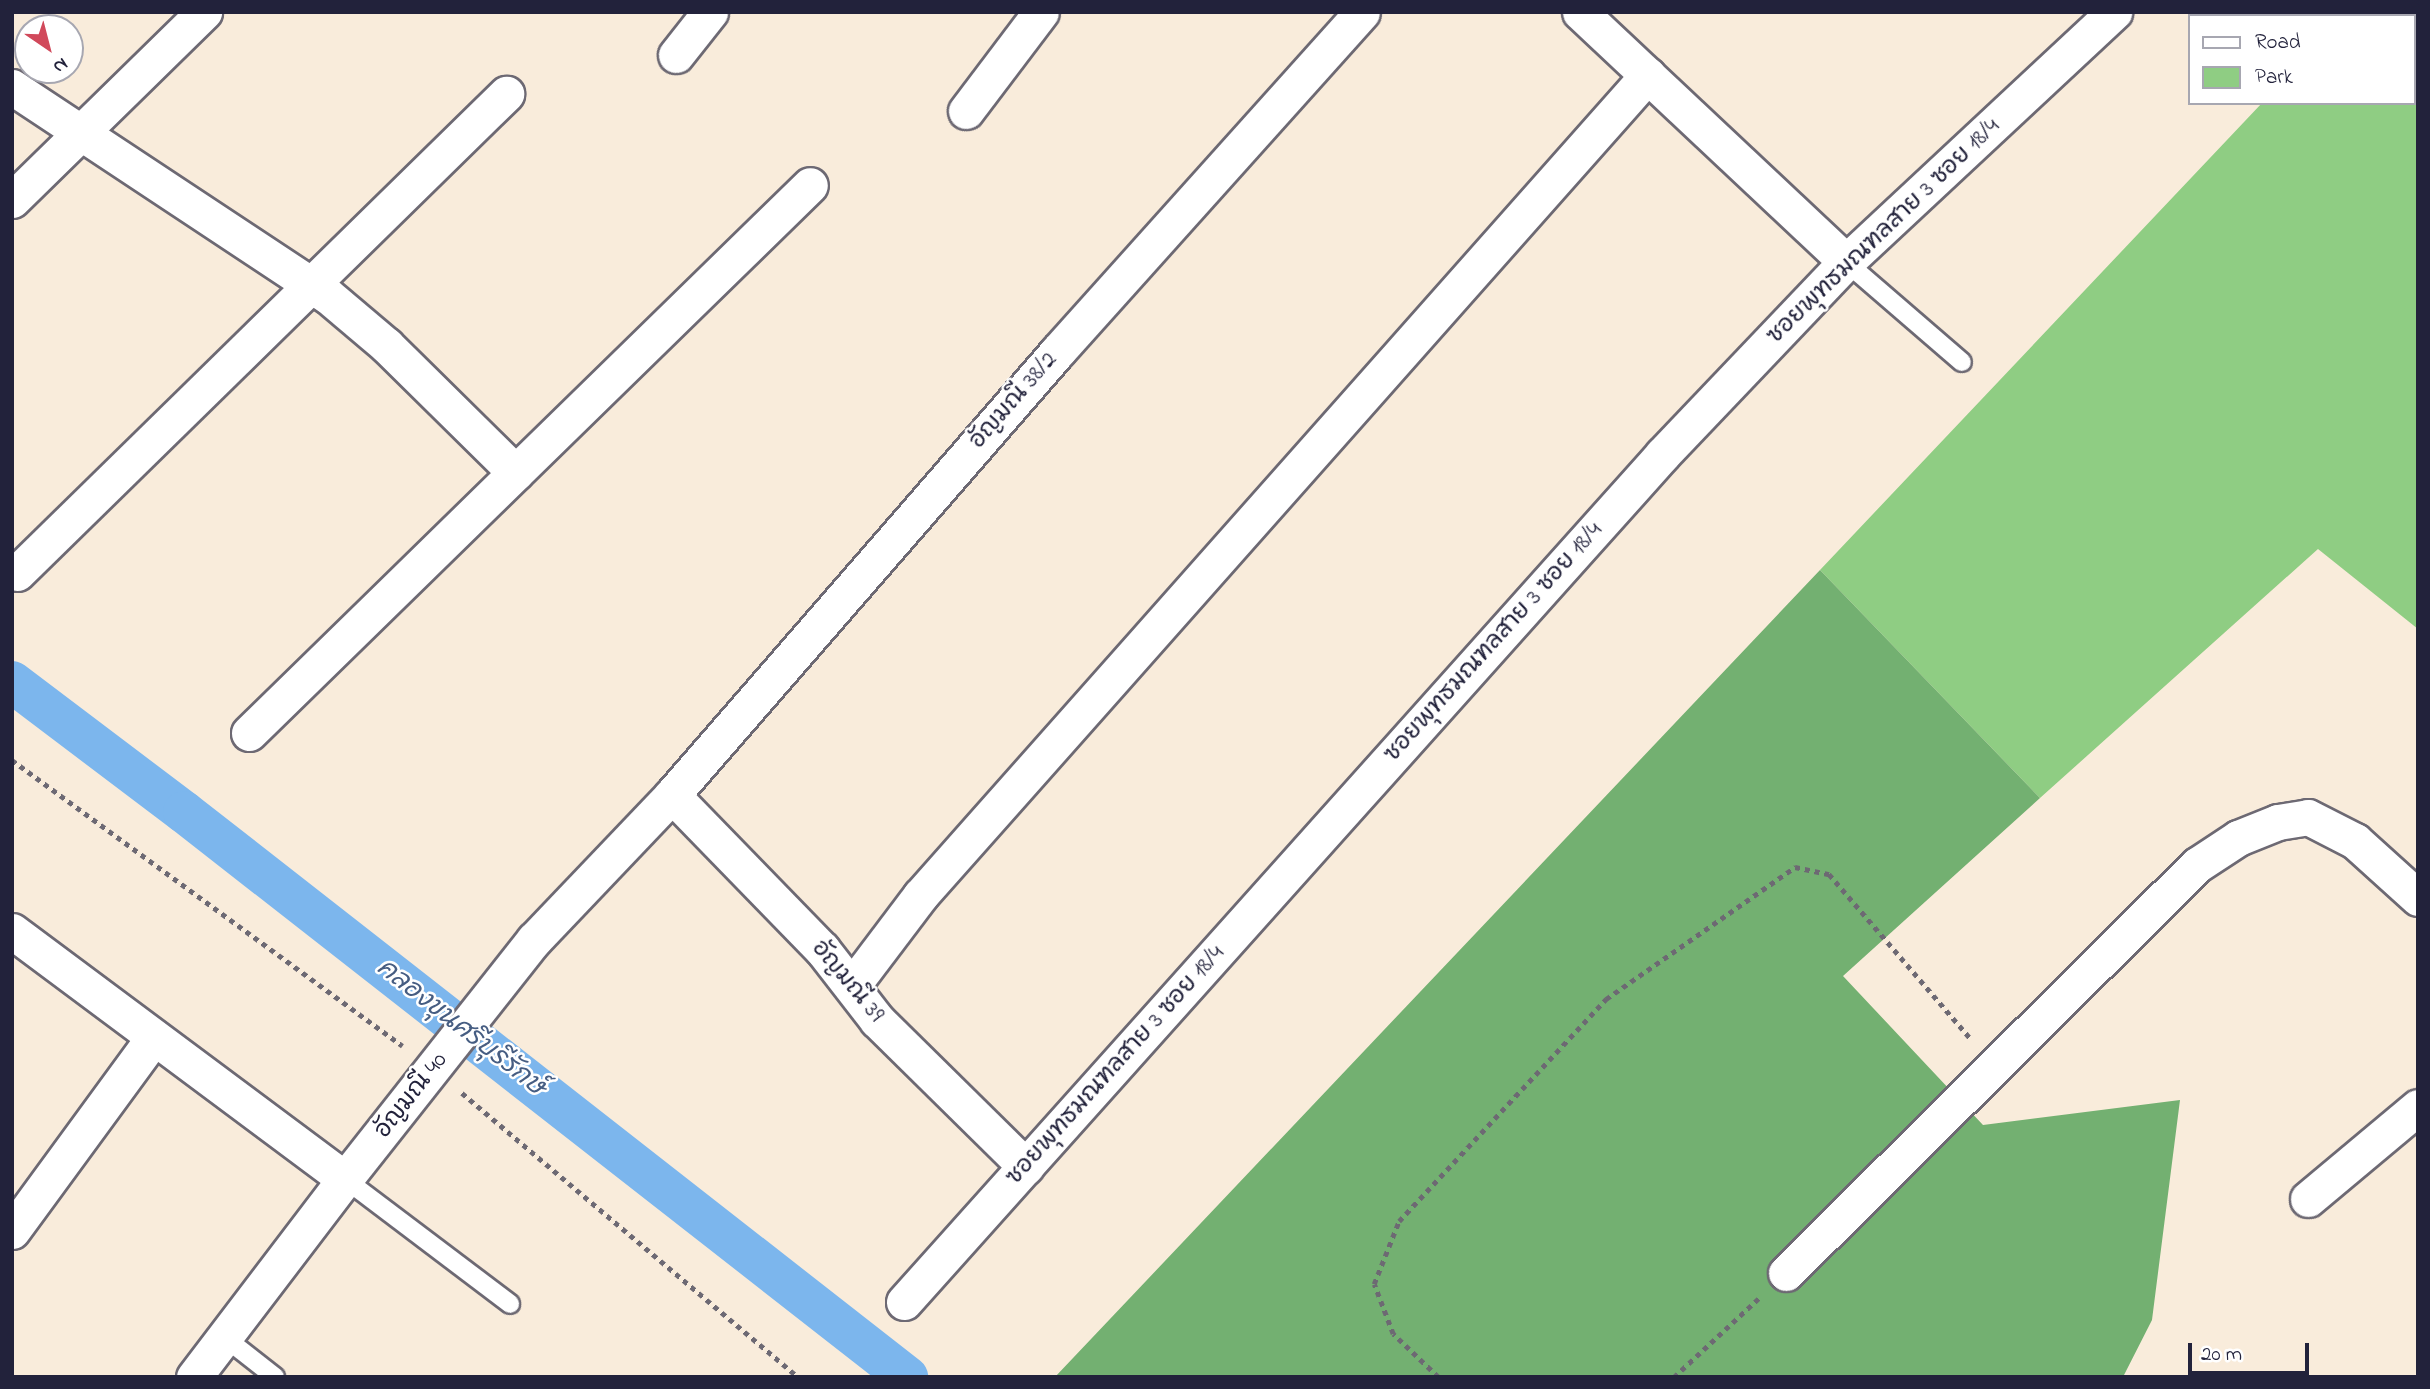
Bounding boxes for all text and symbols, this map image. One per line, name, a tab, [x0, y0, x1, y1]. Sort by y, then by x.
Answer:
north arrow	[14, 14, 84, 84]
legend	[2188, 14, 2416, 105]
text: Road	[2255, 28, 2301, 58]
text: N	[47, 50, 73, 80]
text: Park	[2255, 63, 2293, 93]
street label: ซอยพุทธมณฑลสาย 3 ซอย 18/4	[1761, 113, 2007, 351]
street label: อัญมณี 38/2	[964, 347, 1064, 455]
street label: ซอยพุทธมณฑลสาย 3 ซอย 18/4	[1379, 517, 1609, 769]
street label: อัญมณี 39	[804, 935, 890, 1029]
street label: ซอยพุทธมณฑลสาย 3 ซอย 18/4	[1001, 940, 1231, 1192]
water label: คลองขุนศรีบุรีรักษ์	[370, 954, 550, 1104]
street label: อัญมณี 40	[370, 1047, 454, 1145]
scale bar	[2192, 1330, 2313, 1374]
text: 20 m	[2201, 1340, 2242, 1370]

